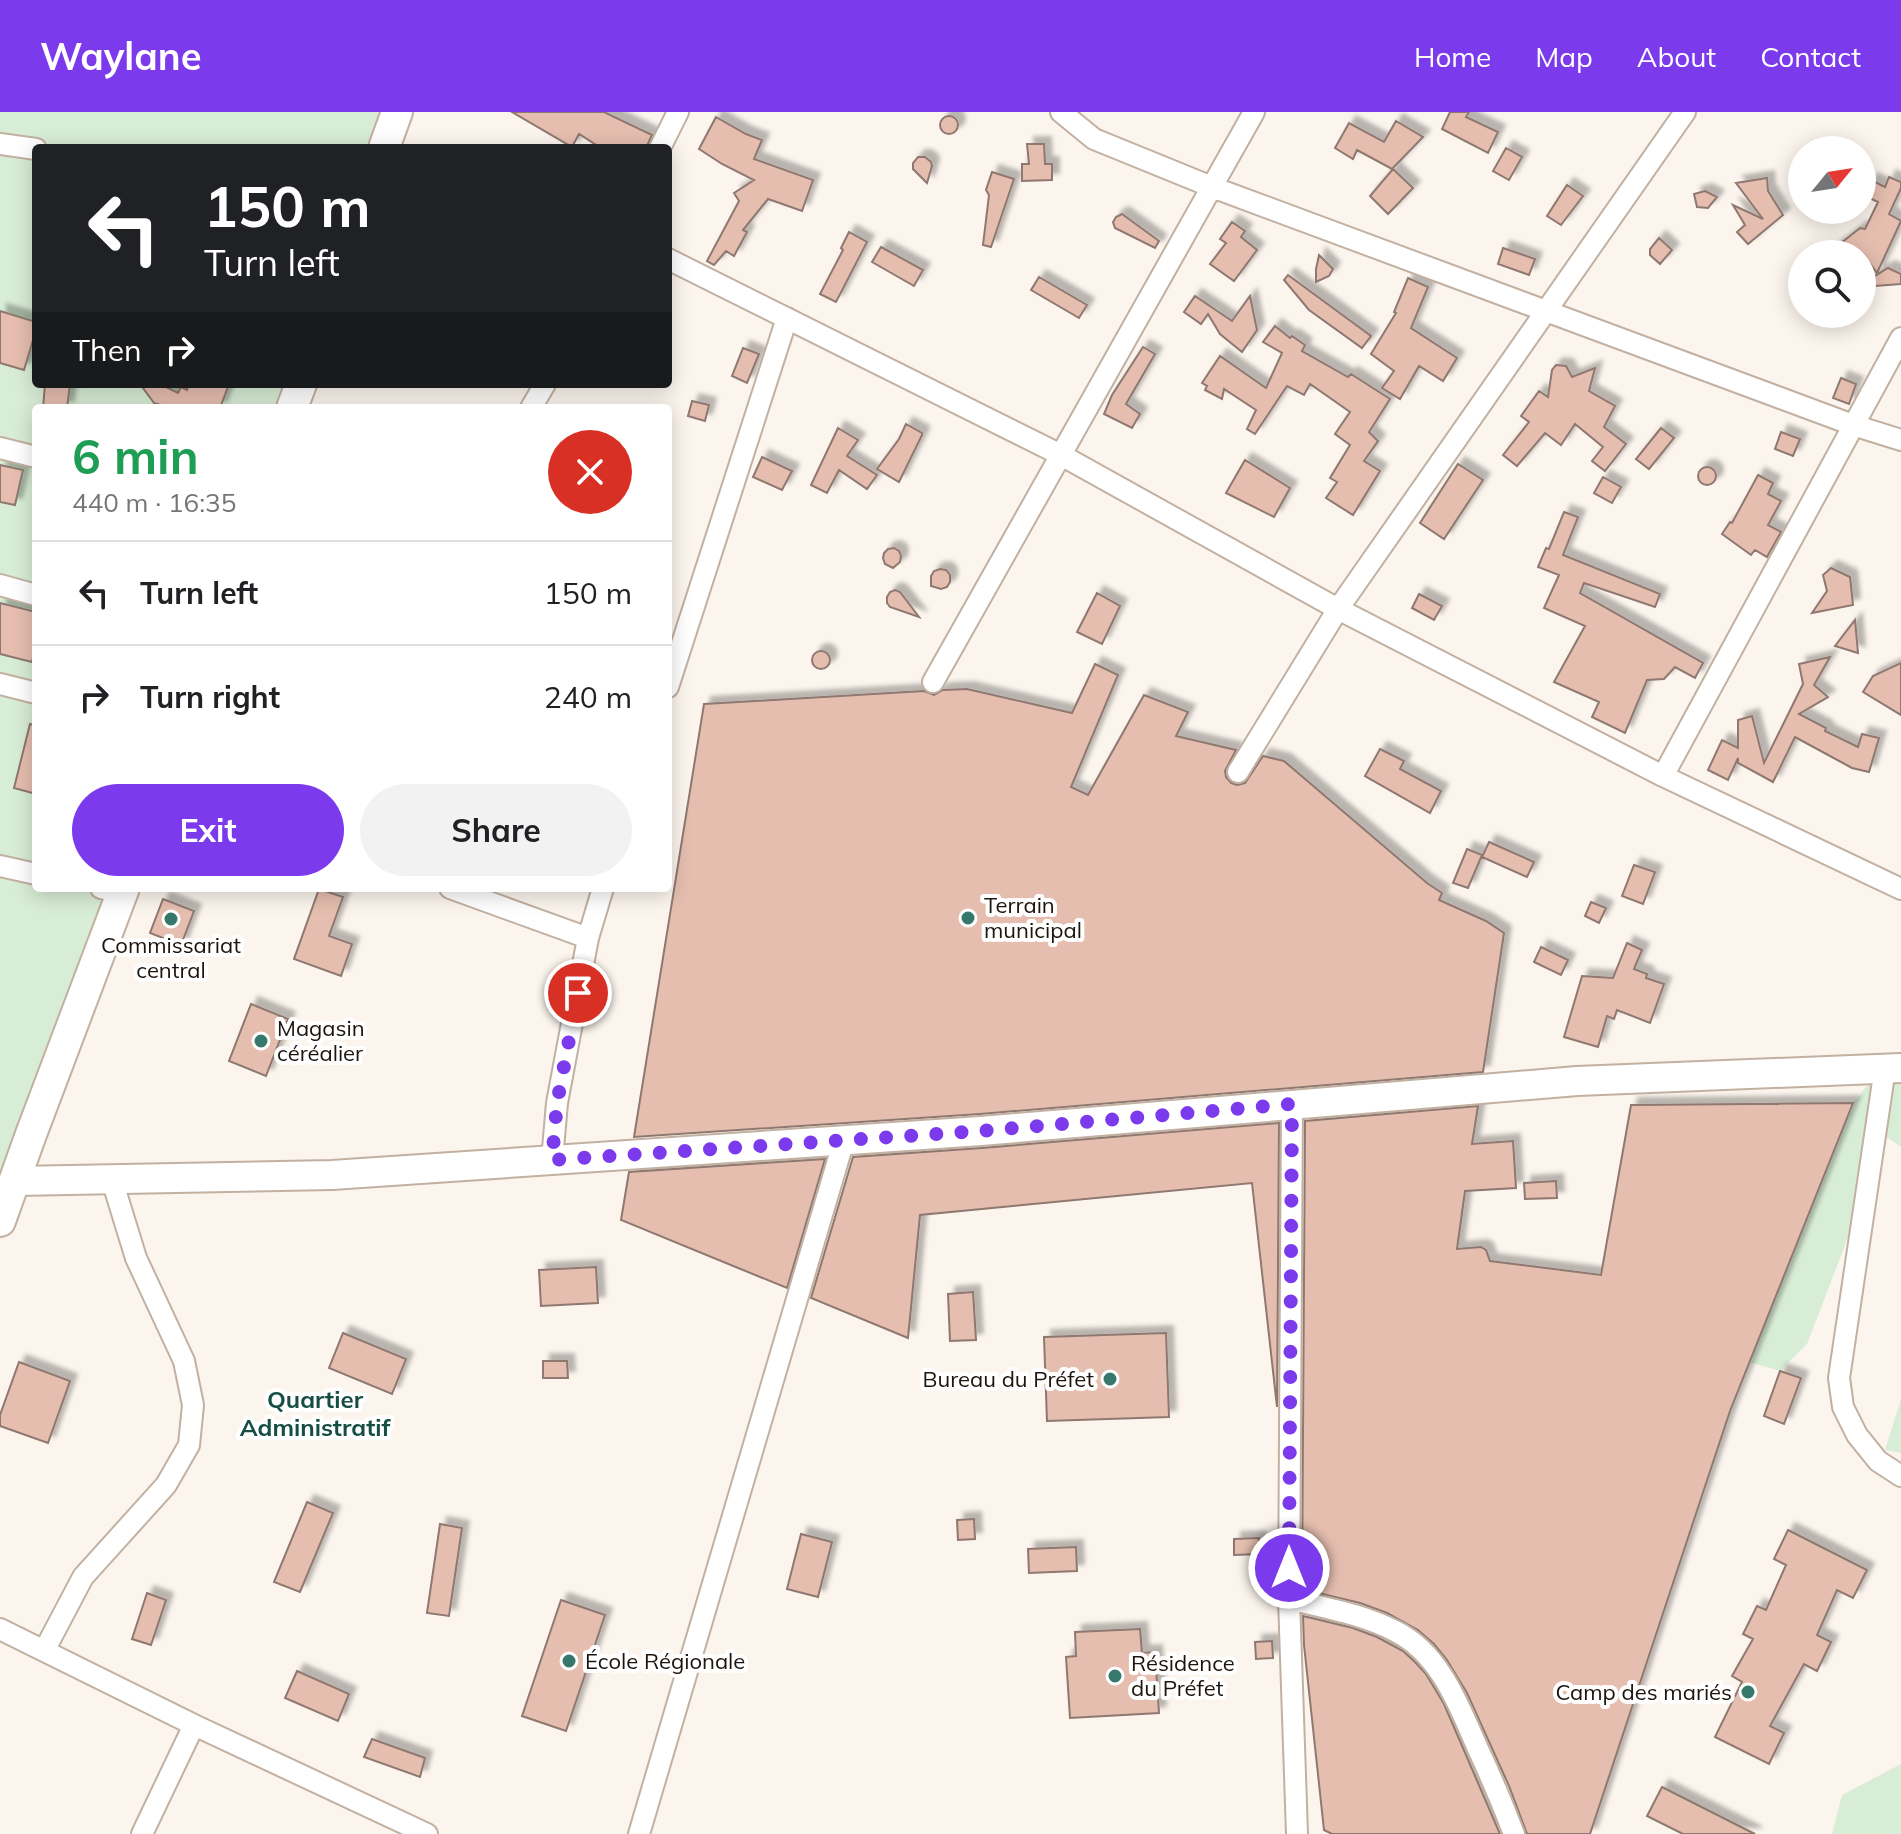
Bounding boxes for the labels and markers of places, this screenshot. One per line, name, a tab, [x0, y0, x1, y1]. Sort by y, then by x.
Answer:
place label: Terrain municipal	[984, 891, 1082, 944]
marker: Terrain municipal	[959, 909, 977, 927]
marker: Commissariat central	[162, 910, 180, 928]
place label: Commissariat central	[101, 931, 241, 984]
pin	[544, 959, 612, 1027]
place label: Magasin céréalier	[277, 1014, 365, 1067]
marker: Magasin céréalier	[252, 1032, 270, 1050]
place label: Bureau du Préfet	[923, 1365, 1094, 1393]
marker: Bureau du Préfet	[1101, 1370, 1119, 1388]
place label: École Régionale	[585, 1647, 745, 1675]
place label: Résidence du Préfet	[1131, 1649, 1235, 1702]
marker: École Régionale	[560, 1652, 578, 1670]
marker: Résidence du Préfet	[1106, 1667, 1124, 1685]
place label: Camp des mariés	[1555, 1678, 1732, 1706]
marker: Camp des mariés	[1739, 1683, 1757, 1701]

